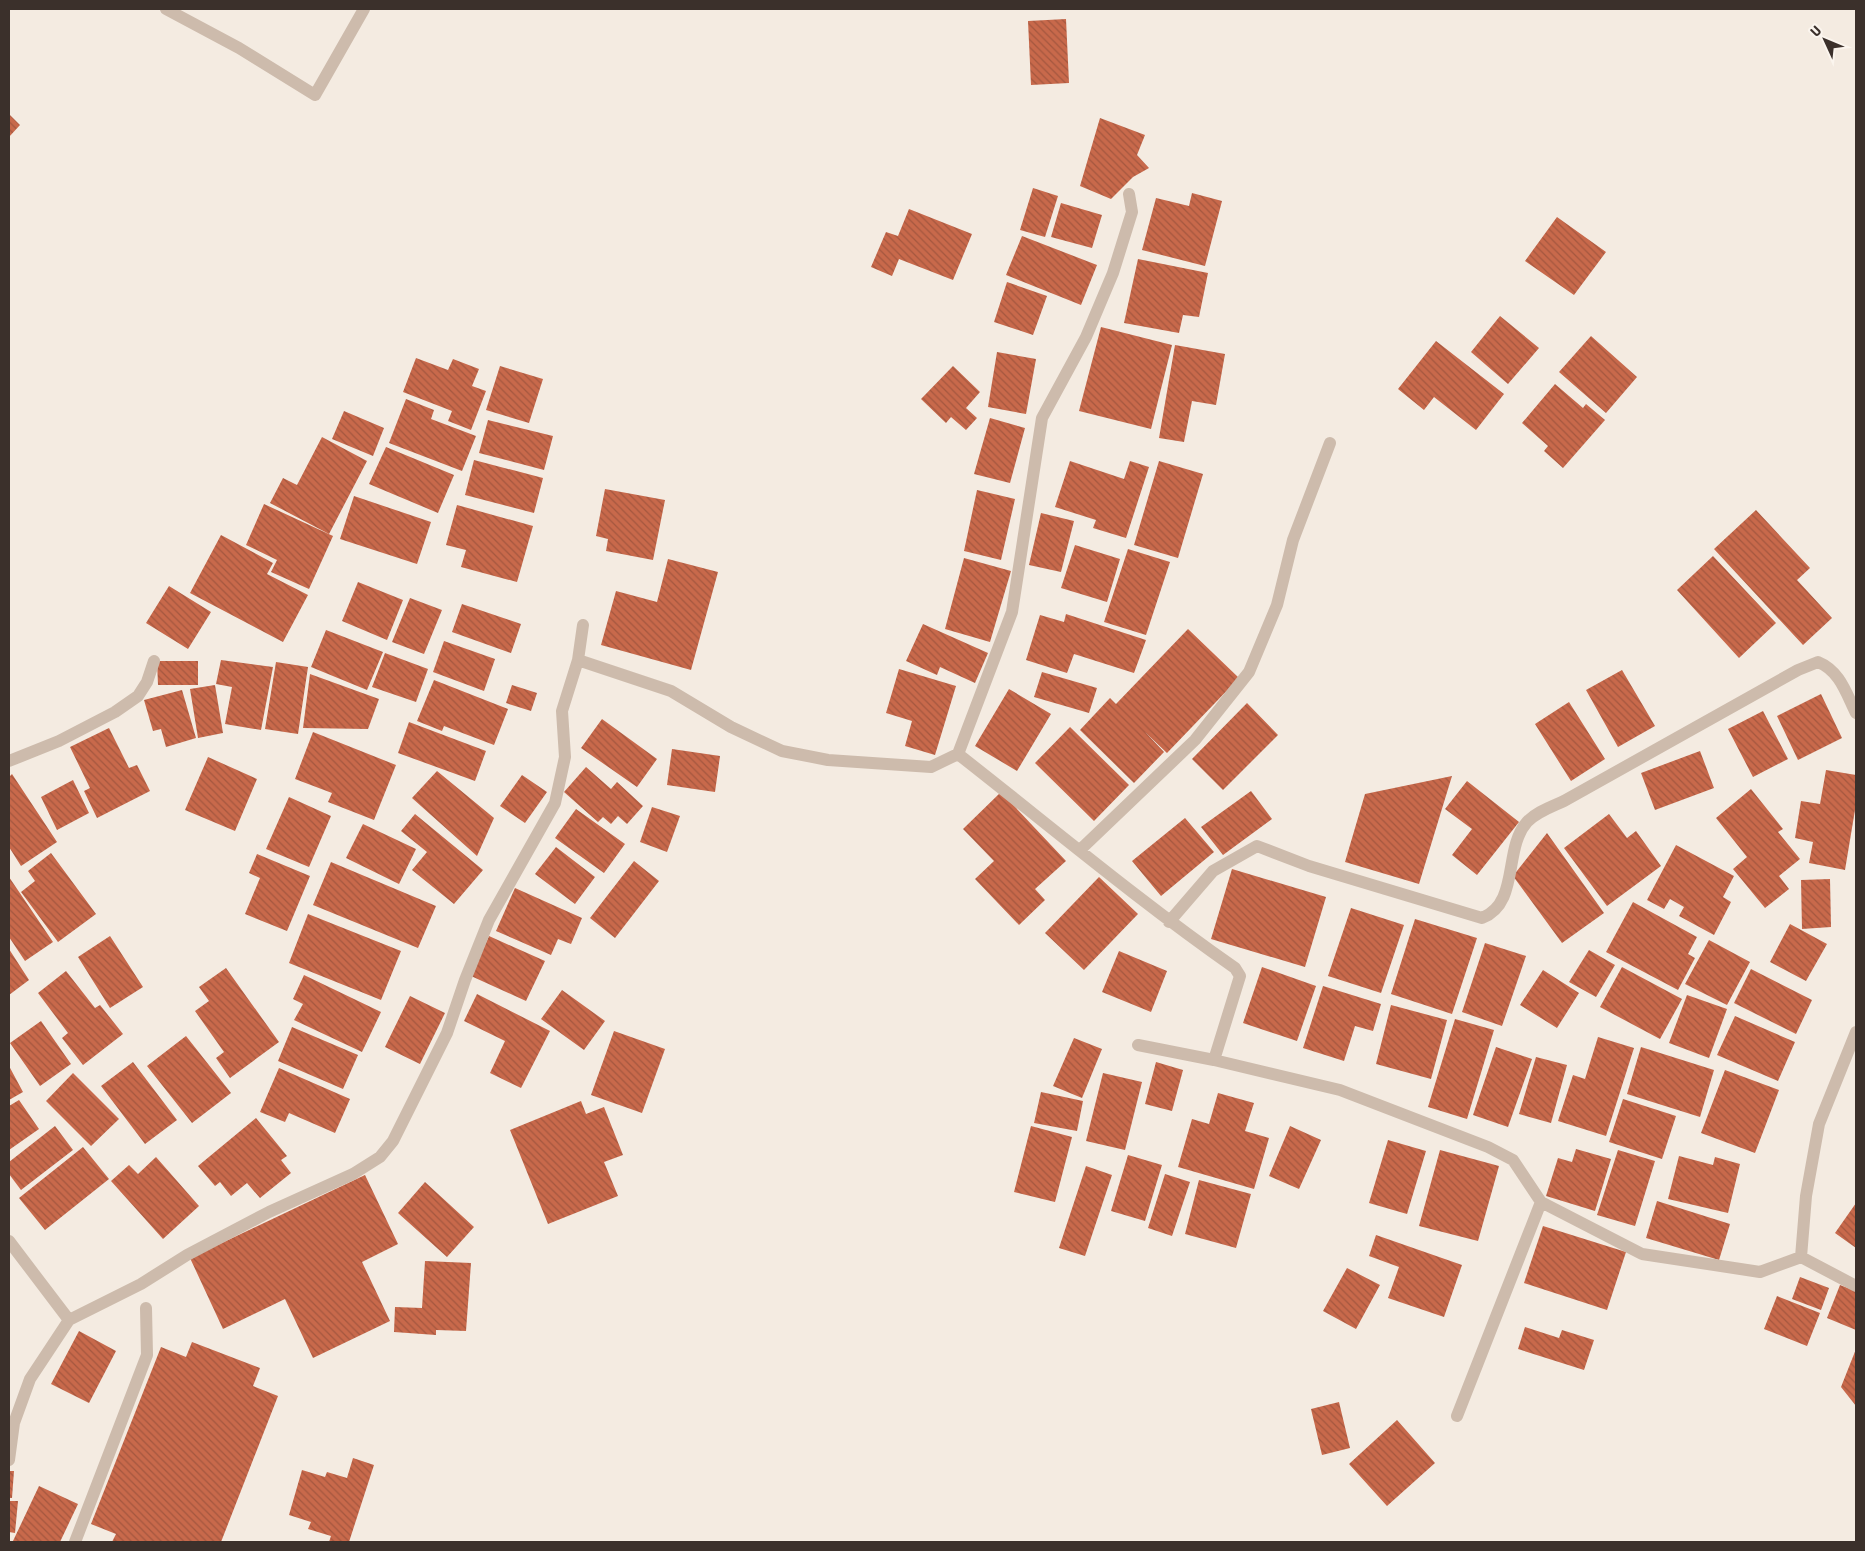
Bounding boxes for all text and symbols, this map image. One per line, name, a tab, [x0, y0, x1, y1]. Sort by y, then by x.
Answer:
north arrow	[1800, 15, 1850, 65]
text: U	[1807, 22, 1824, 39]

